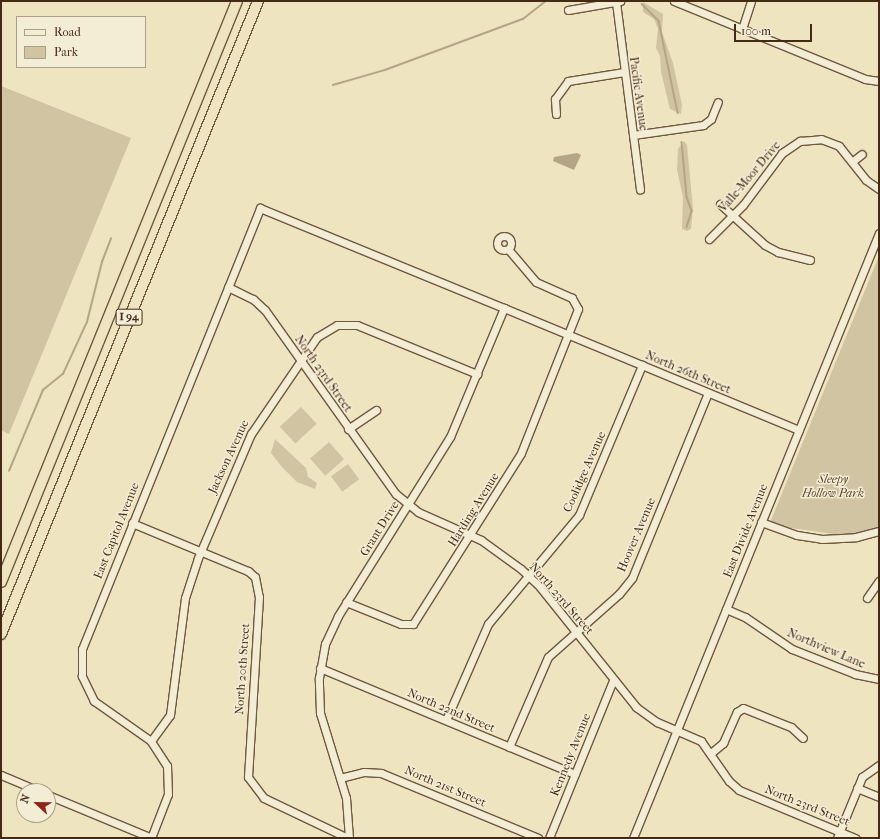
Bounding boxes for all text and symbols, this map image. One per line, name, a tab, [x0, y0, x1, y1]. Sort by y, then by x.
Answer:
legend	[16, 16, 146, 68]
scale bar	[736, 16, 814, 42]
text: 100 m	[741, 24, 771, 38]
text: Road	[54, 25, 81, 39]
text: Park	[54, 45, 78, 59]
street label: Pacific Avenue	[626, 56, 650, 132]
street label: Valle-Moor Drive	[716, 139, 784, 215]
road number: I 94	[115, 308, 143, 326]
street label: North 23rd Street	[291, 333, 355, 415]
street label: North 26th Street	[643, 348, 733, 398]
street label: Jackson Avenue	[206, 418, 252, 496]
street label: Coolidge Avenue	[561, 429, 609, 515]
street label: Harding Avenue	[445, 470, 503, 550]
park label: Sleepy Hollow Park	[802, 473, 864, 501]
street label: East Capitol Avenue	[91, 481, 143, 581]
street label: East Divide Avenue	[721, 482, 771, 580]
street label: Hoover Avenue	[615, 496, 659, 574]
street label: Grant Drive	[357, 499, 403, 559]
street label: North 23rd Street	[526, 560, 596, 638]
street label: North 20th Street	[233, 623, 253, 715]
street label: Northview Lane	[785, 626, 867, 672]
street label: North 22nd Street	[405, 686, 497, 736]
street label: Kennedy Avenue	[548, 711, 594, 799]
street label: North 21st Street	[402, 763, 488, 811]
street label: North 23rd Street	[762, 782, 852, 830]
north arrow	[16, 783, 56, 823]
text: N	[18, 792, 33, 805]

